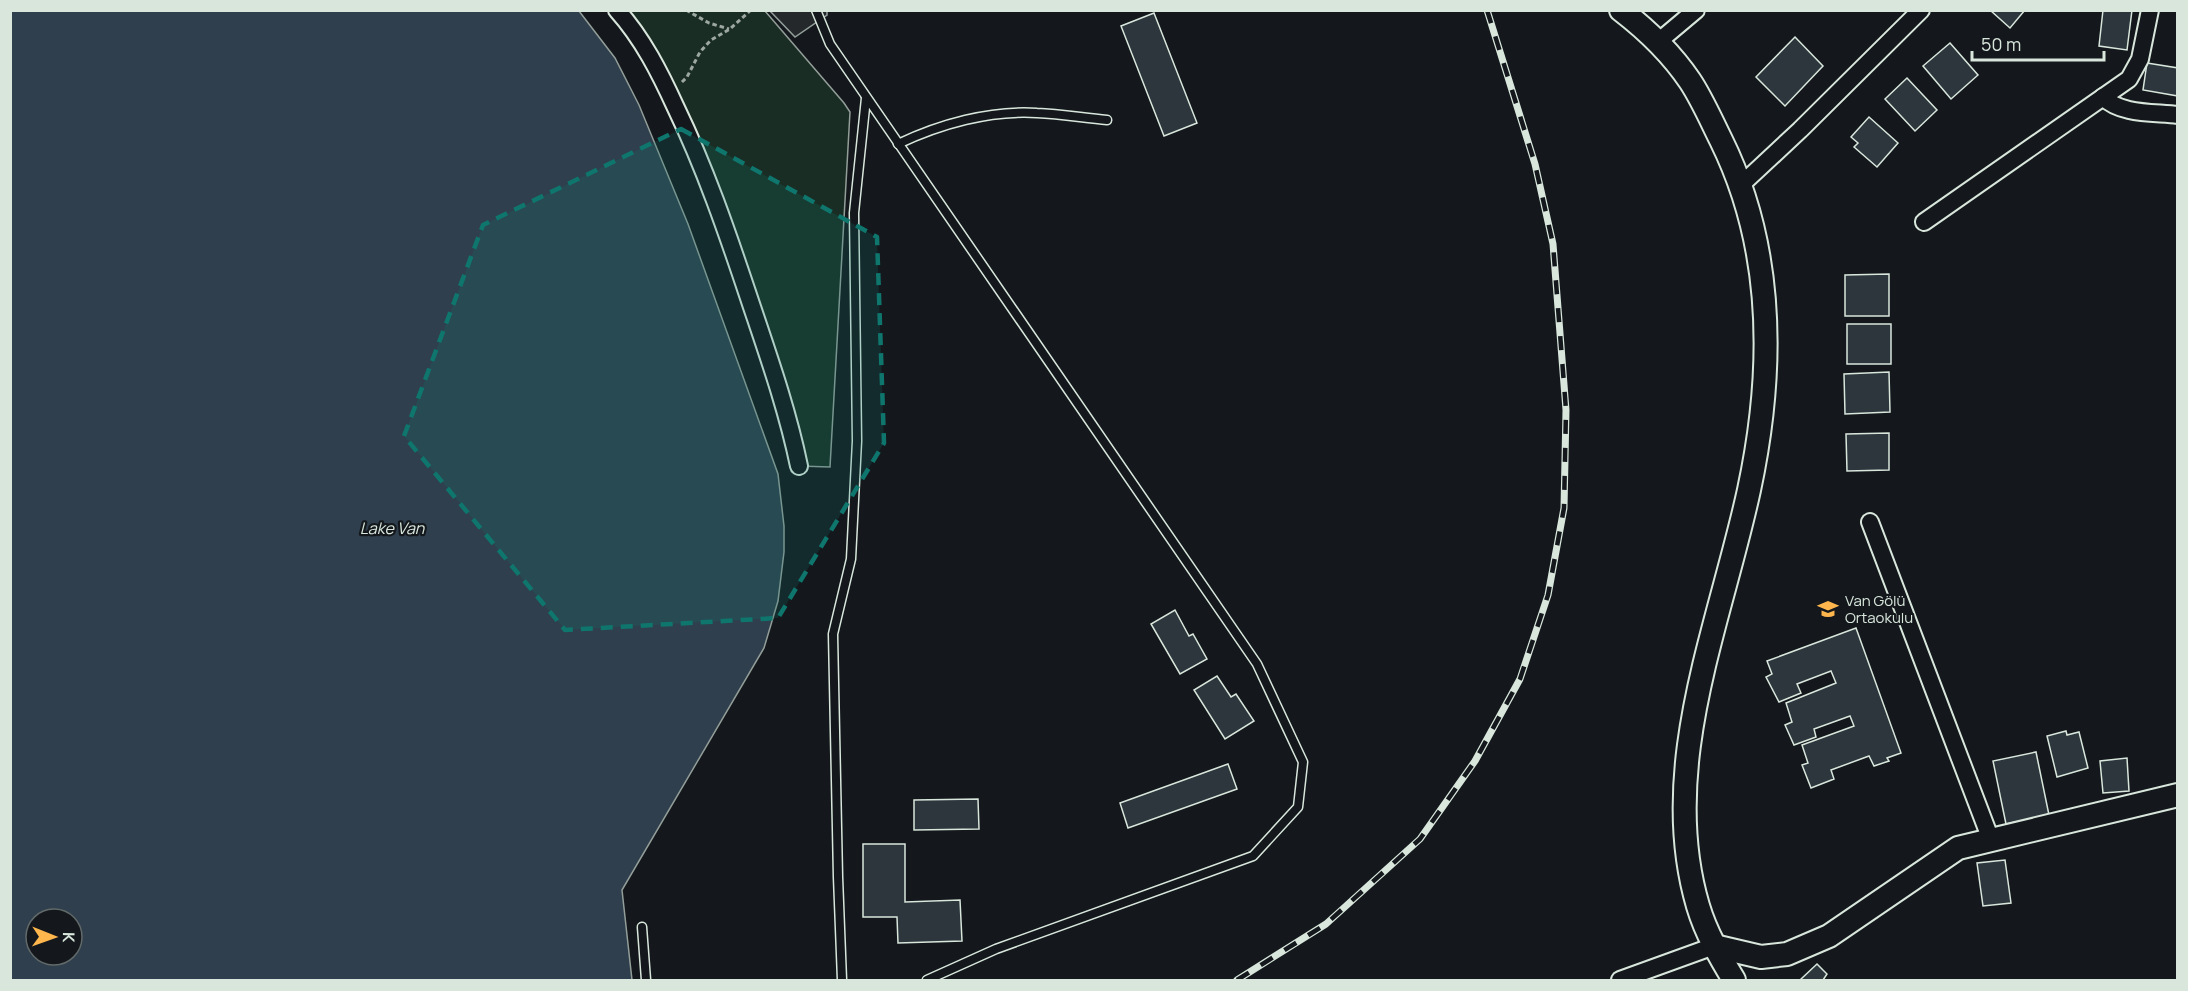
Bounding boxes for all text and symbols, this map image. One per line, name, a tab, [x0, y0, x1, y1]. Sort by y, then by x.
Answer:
scale bar	[1972, 24, 2104, 62]
text: 50 m	[1981, 32, 2021, 56]
water label: Lake Van	[360, 517, 425, 539]
place label: Van Gölü Ortaokulu	[1845, 590, 1913, 628]
school or university icon: Van Gölü Ortaokulu	[1816, 597, 1840, 621]
north arrow	[24, 907, 84, 967]
text: K	[58, 932, 80, 943]

